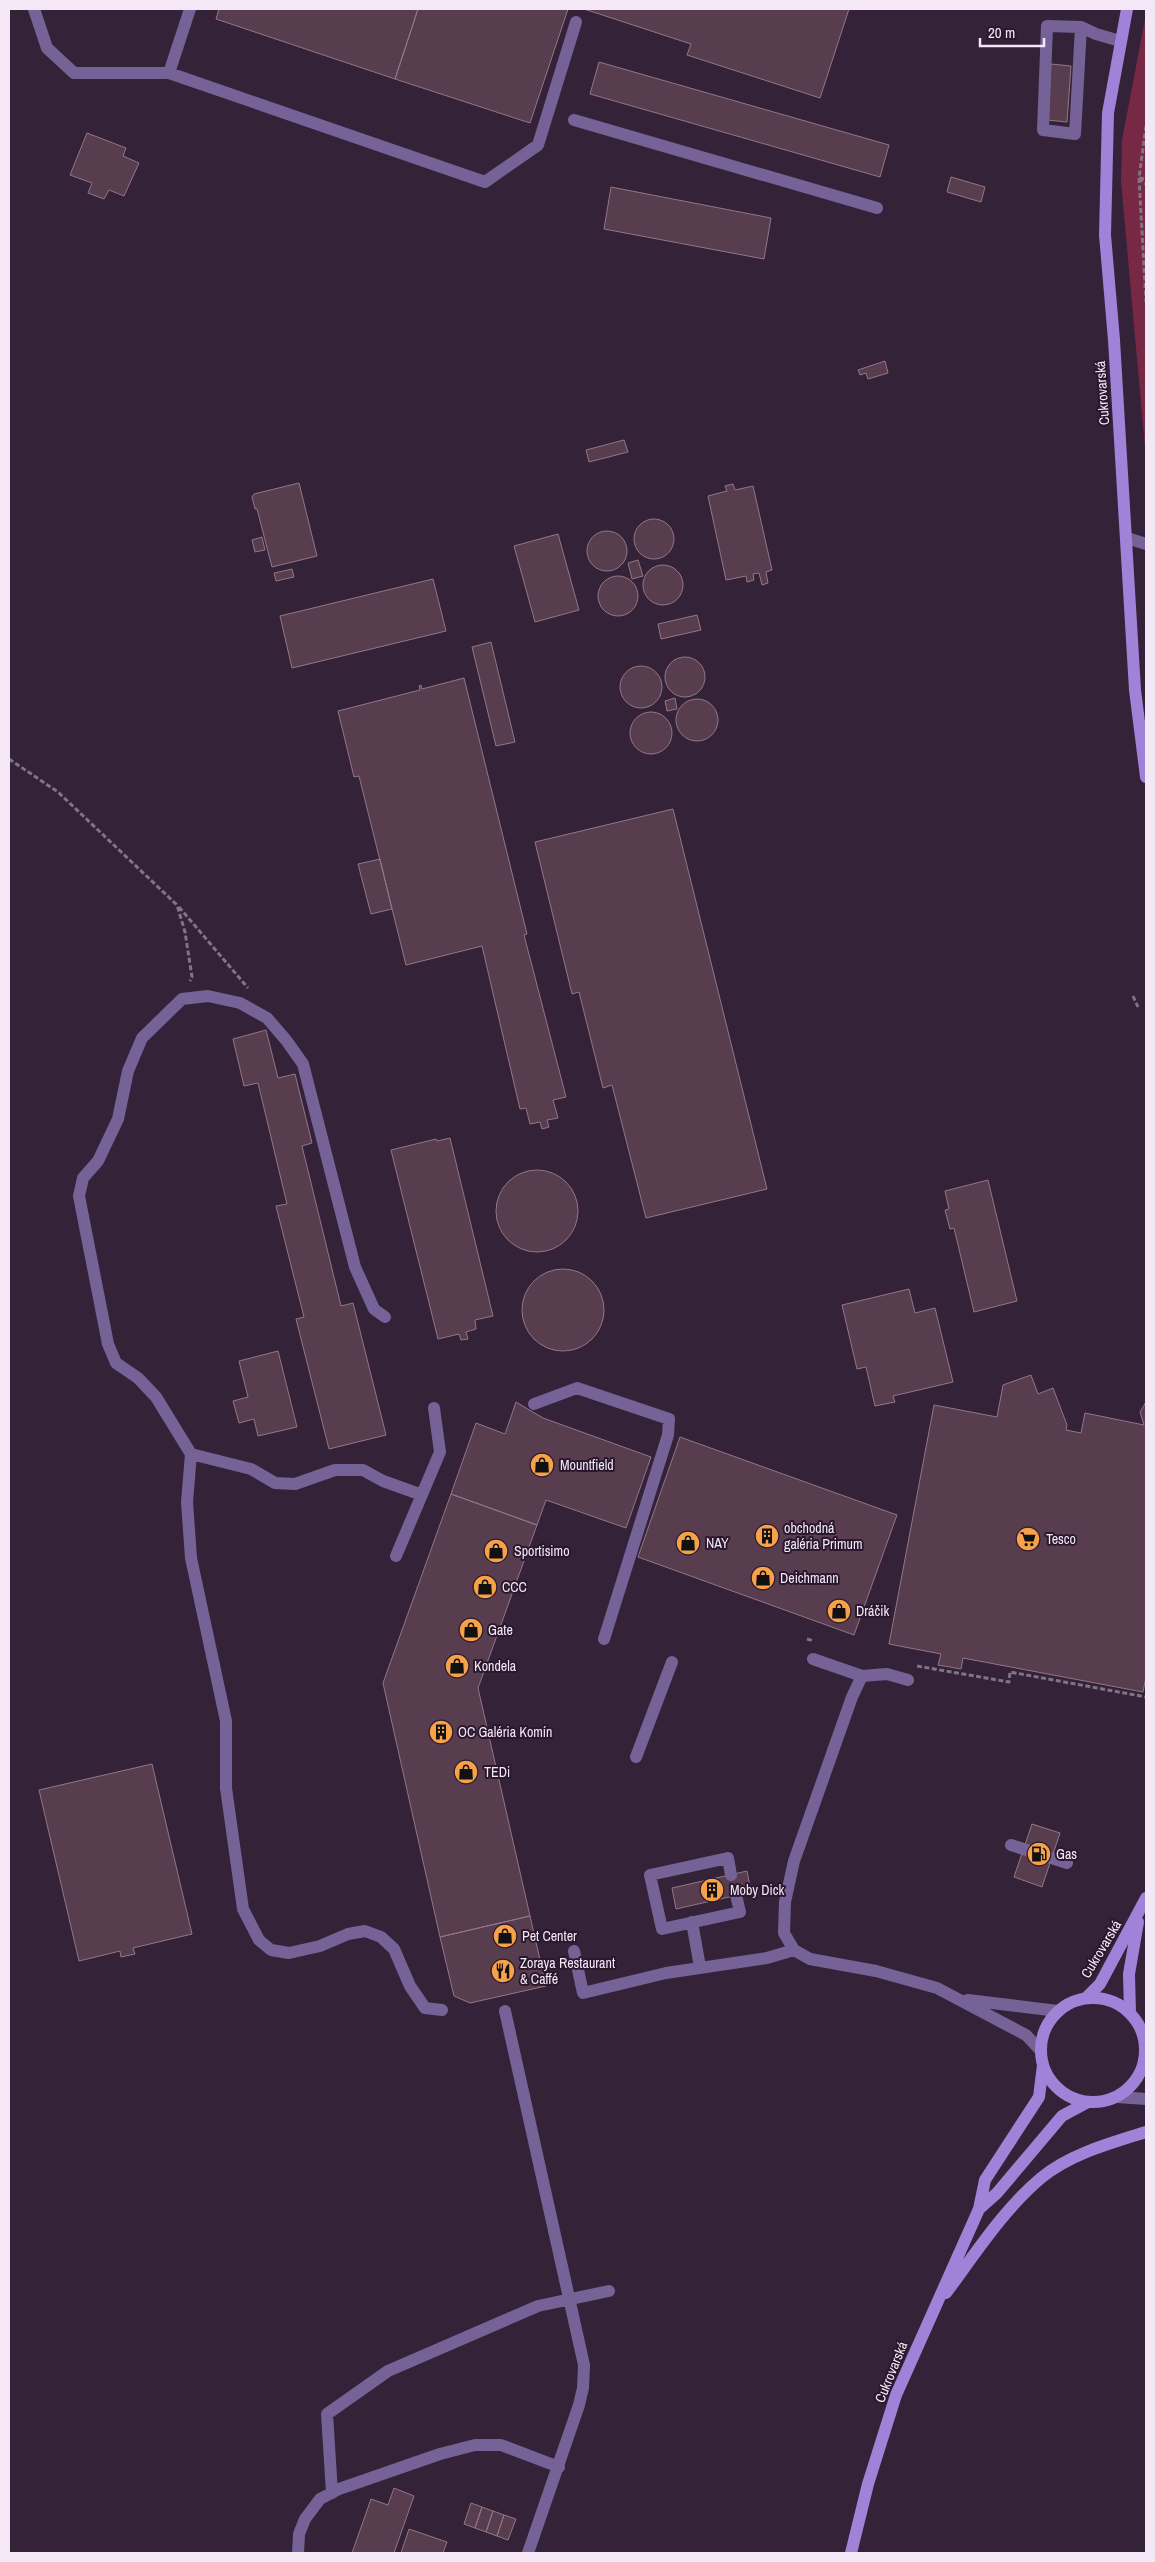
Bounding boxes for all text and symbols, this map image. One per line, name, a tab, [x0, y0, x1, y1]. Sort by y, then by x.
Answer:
scale bar	[980, 15, 1044, 47]
text: 20 m	[988, 22, 1015, 43]
street label: Cukrovarská	[1091, 360, 1113, 426]
shop icon: Mountfield	[529, 1452, 555, 1478]
place label: Mountfield	[560, 1456, 614, 1474]
place label: obchodná galéria Primum	[784, 1519, 862, 1553]
building icon: obchodná galéria Primum	[754, 1523, 780, 1549]
supermarket icon: Tesco	[1015, 1526, 1041, 1552]
shop icon: NAY	[675, 1530, 701, 1556]
place label: Tesco	[1046, 1530, 1076, 1548]
place label: NAY	[706, 1534, 729, 1552]
shop icon: Sportisimo	[483, 1538, 509, 1564]
place label: Sportisimo	[514, 1542, 570, 1560]
shop icon: Deichmann	[750, 1565, 776, 1591]
place label: Deichmann	[780, 1569, 839, 1587]
shop icon: CCC	[472, 1574, 498, 1600]
place label: CCC	[502, 1578, 527, 1596]
shop icon: Dráčik	[826, 1598, 852, 1624]
place label: Dráčik	[856, 1602, 889, 1620]
shop icon: Gate	[458, 1617, 484, 1643]
place label: Gate	[488, 1621, 513, 1639]
shop icon: Kondela	[444, 1653, 470, 1679]
place label: Kondela	[474, 1657, 517, 1675]
building icon: OC Galéria Komín	[428, 1719, 454, 1745]
place label: OC Galéria Komín	[458, 1723, 552, 1741]
shop icon: TEDi	[453, 1759, 479, 1785]
place label: TEDi	[484, 1763, 510, 1781]
fuel station icon: Gas	[1026, 1841, 1052, 1867]
place label: Gas	[1056, 1845, 1077, 1863]
building icon: Moby Dick	[699, 1877, 725, 1903]
place label: Moby Dick	[730, 1881, 784, 1899]
street label: Cukrovarská	[1077, 1916, 1126, 1981]
shop icon: Pet Center	[492, 1923, 518, 1949]
place label: Pet Center	[522, 1927, 577, 1945]
place label: Zoraya Restaurant & Caffé	[520, 1954, 615, 1988]
restaurant icon: Zoraya Restaurant & Caffé	[490, 1958, 516, 1984]
street label: Cukrovarská	[871, 2338, 912, 2405]

